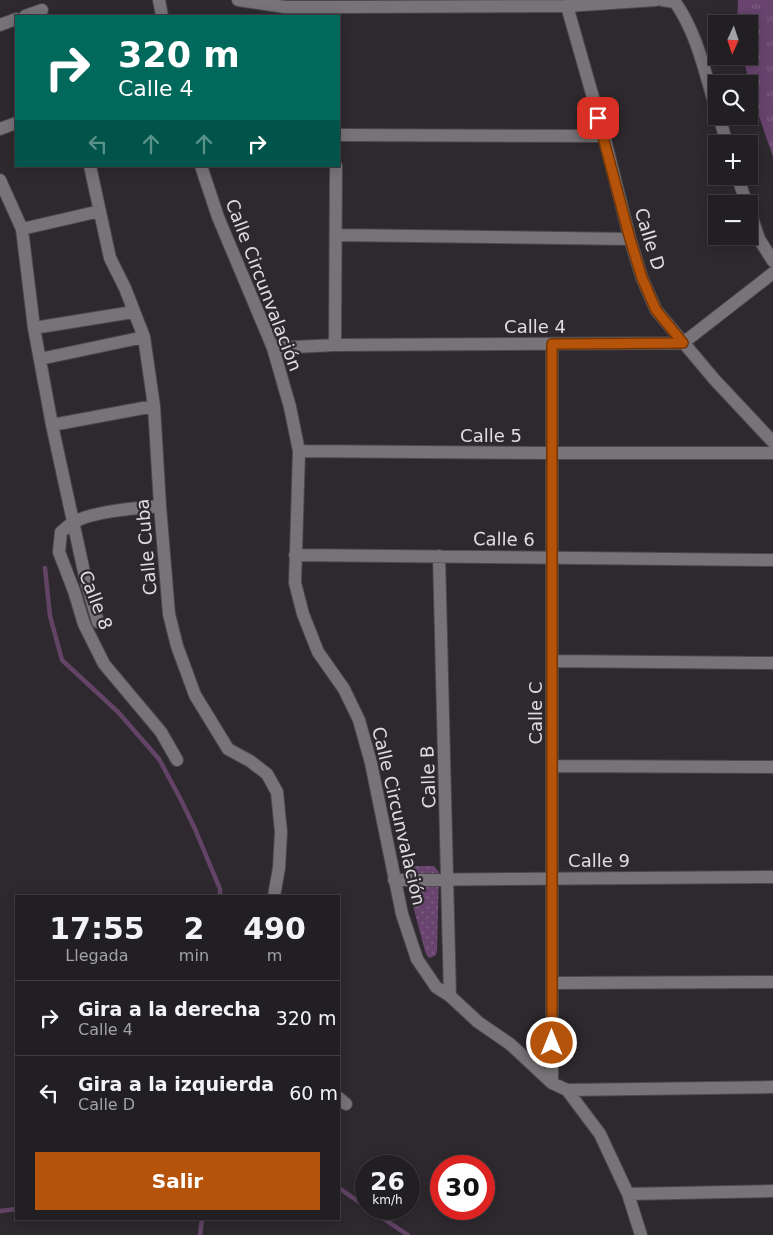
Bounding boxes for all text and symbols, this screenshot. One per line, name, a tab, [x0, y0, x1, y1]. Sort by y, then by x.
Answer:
north arrow	[708, 15, 758, 65]
map controls	[708, 15, 758, 245]
icon: right	[35, 35, 100, 100]
text: 320 m	[118, 35, 240, 75]
button: search	[708, 75, 758, 125]
text: Calle 4	[118, 76, 194, 101]
pin	[577, 97, 619, 139]
icon: arrive	[584, 104, 612, 132]
icon: left	[84, 130, 112, 158]
icon: ahead	[137, 130, 165, 158]
icon: ahead	[190, 130, 218, 158]
icon: right	[243, 130, 271, 158]
button: +	[708, 135, 758, 185]
button: −	[708, 195, 758, 245]
street label: Calle Circunvalación	[221, 196, 307, 374]
street label: Calle D	[631, 205, 669, 273]
street label: Calle 4	[504, 316, 566, 337]
street label: Calle 5	[460, 425, 522, 446]
street label: Calle Cuba	[131, 498, 161, 596]
street label: Calle 6	[473, 528, 535, 550]
street label: Calle 8	[75, 567, 117, 633]
street label: Calle C	[525, 682, 546, 744]
street label: Calle Circunvalación	[368, 725, 430, 907]
street label: Calle B	[416, 745, 440, 809]
street label: Calle 9	[568, 850, 630, 871]
text: 17:55	[49, 911, 145, 946]
text: 2	[183, 911, 204, 946]
text: 490	[243, 911, 306, 946]
text: Llegada	[65, 946, 128, 965]
text: min	[179, 946, 209, 965]
text: m	[267, 946, 282, 965]
text: Gira a la derecha	[78, 998, 261, 1020]
icon: right	[35, 1004, 63, 1032]
text: 320 m	[276, 1007, 336, 1029]
position arrow	[525, 1016, 577, 1068]
text: Calle 4	[78, 1020, 133, 1039]
text: Gira a la izquierda	[78, 1073, 274, 1095]
icon: left	[35, 1079, 63, 1107]
text: 60 m	[289, 1082, 338, 1104]
text: Calle D	[78, 1095, 135, 1114]
button: Salir	[35, 1152, 320, 1210]
speed limit sign: 30	[430, 1155, 495, 1220]
text: 26	[370, 1167, 405, 1196]
text: km/h	[372, 1193, 403, 1207]

